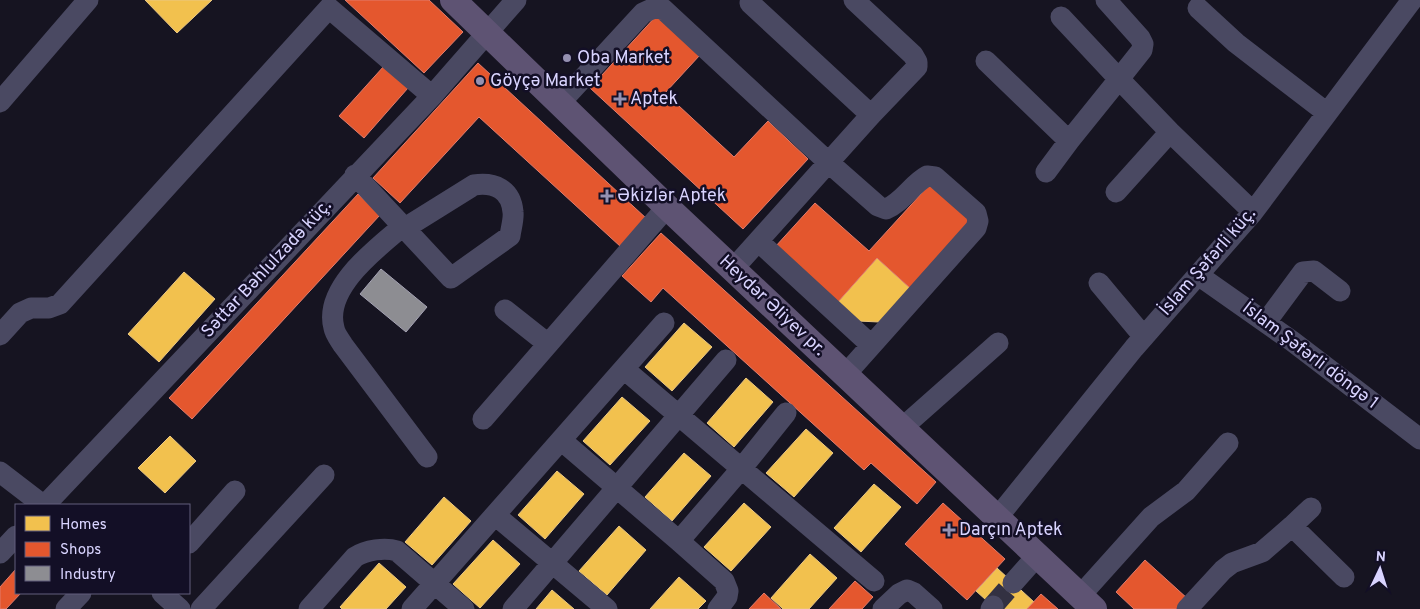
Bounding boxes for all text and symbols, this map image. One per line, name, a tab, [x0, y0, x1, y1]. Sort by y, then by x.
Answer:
place label: Oba Market	[577, 47, 670, 70]
marker: Oba Market	[561, 52, 573, 64]
place label: Göyçə Market	[490, 70, 601, 93]
marker: Göyçə Market	[474, 75, 486, 87]
place label: Aptek	[630, 88, 678, 111]
marker: Aptek	[614, 93, 626, 105]
place label: Əkizlər Aptek	[617, 185, 726, 208]
marker: Əkizlər Aptek	[601, 190, 613, 202]
street label: Səttar Bəhlulzadə küç.	[197, 195, 337, 343]
street label: İslam Şəfərli küç.	[1153, 202, 1261, 321]
street label: Heydər Əliyev pr.	[714, 251, 830, 361]
street label: İslam Şəfərli döngə 1	[1237, 296, 1384, 415]
legend	[15, 504, 190, 594]
text: Homes	[60, 516, 107, 535]
place label: Darçın Aptek	[959, 519, 1063, 542]
marker: Darçın Aptek	[943, 524, 955, 536]
text: Shops	[60, 541, 101, 560]
north arrow	[1355, 544, 1405, 594]
text: N	[1375, 549, 1386, 566]
text: Industry	[60, 566, 116, 585]

